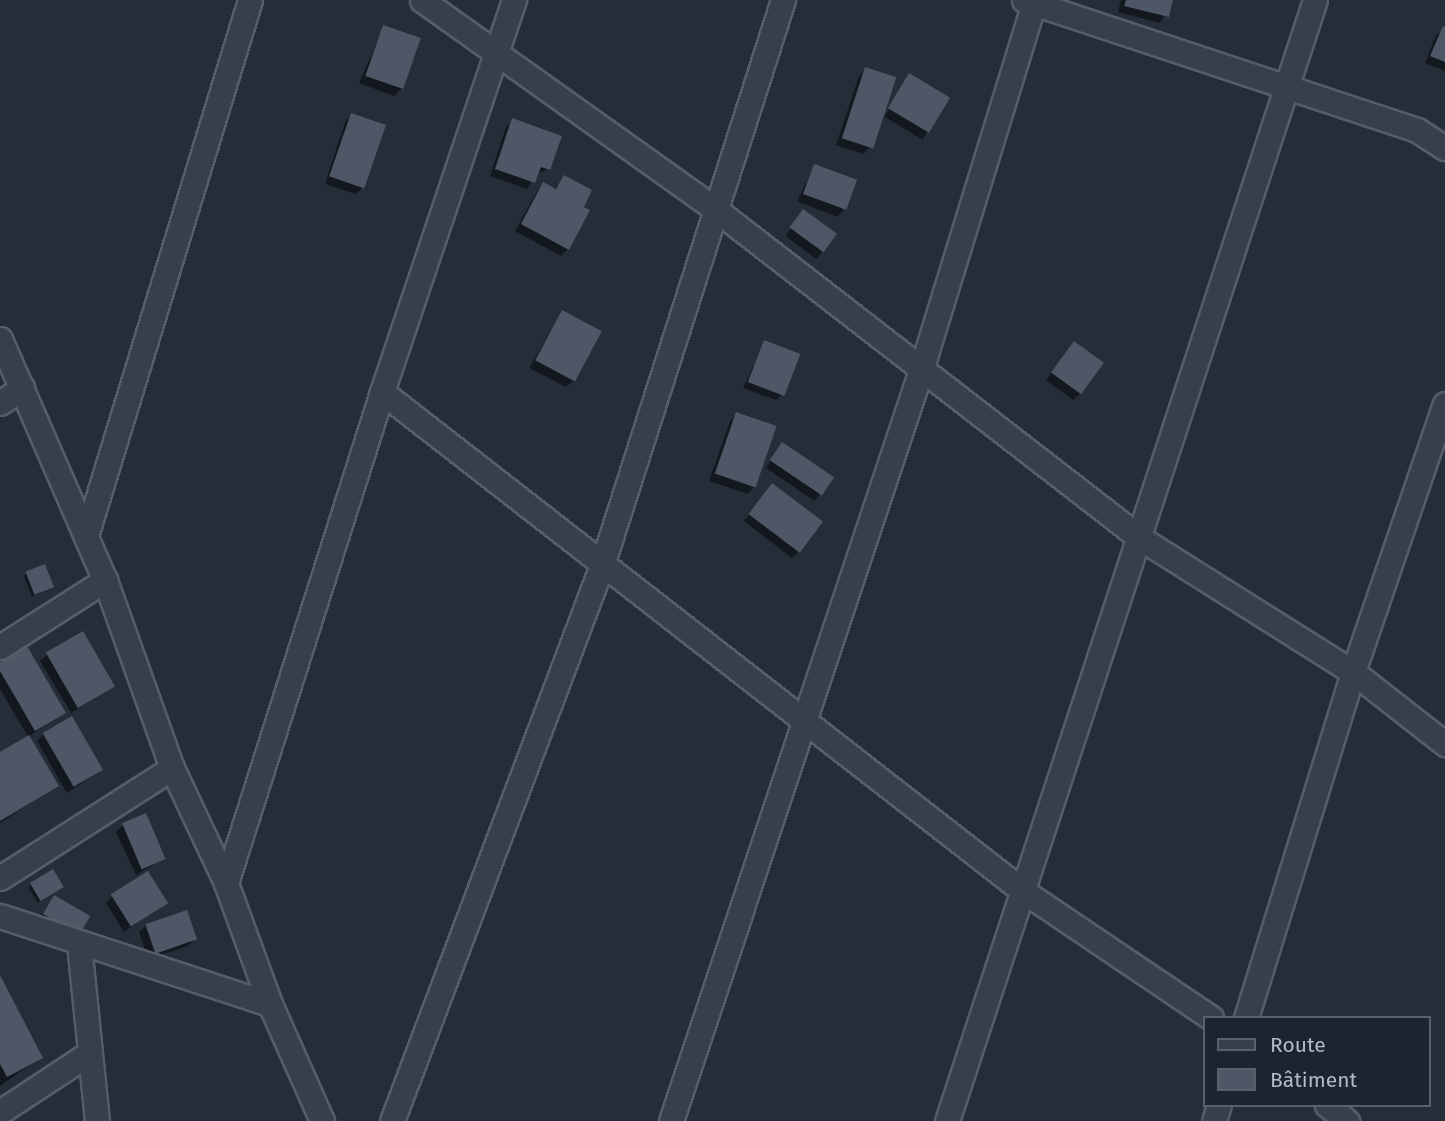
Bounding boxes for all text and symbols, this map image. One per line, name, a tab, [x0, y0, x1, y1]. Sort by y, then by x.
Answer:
legend	[1204, 1016, 1431, 1107]
text: Route	[1270, 1032, 1326, 1058]
text: Bâtiment	[1270, 1067, 1357, 1093]

